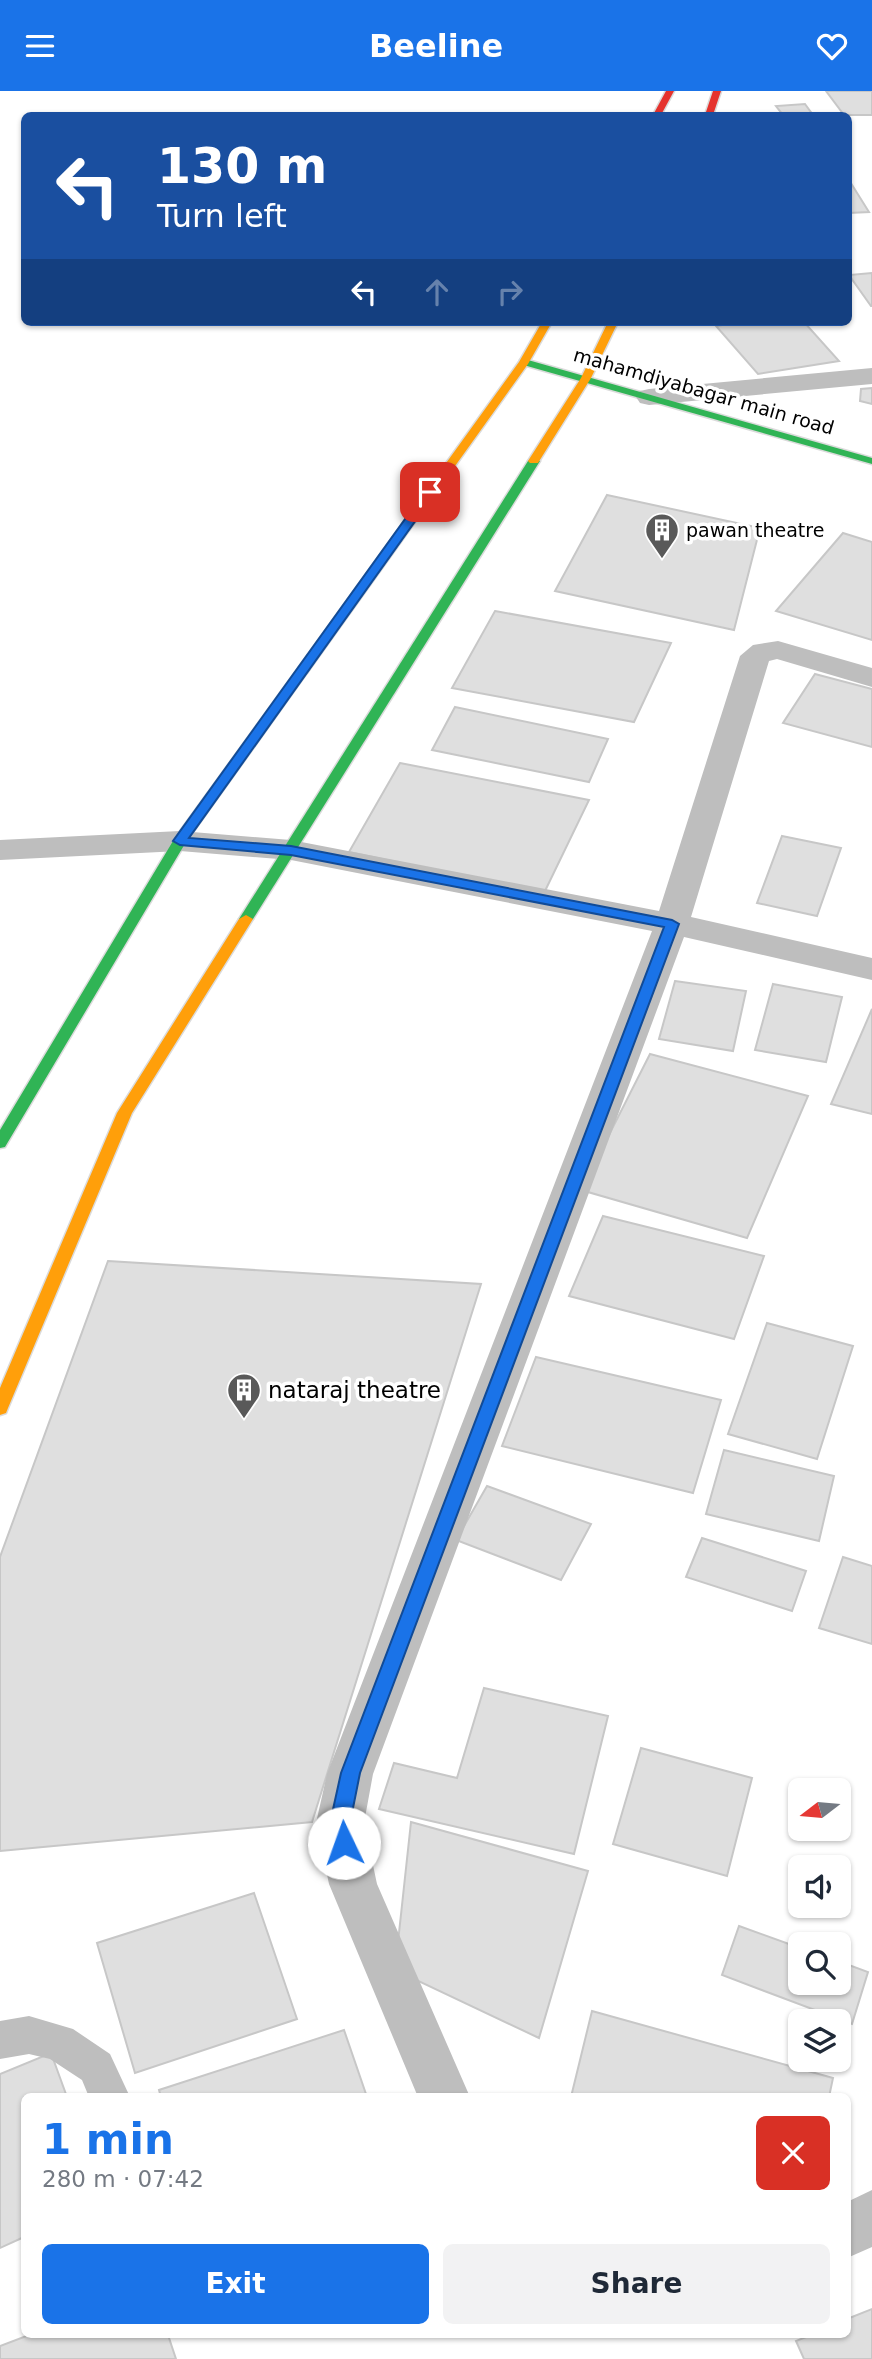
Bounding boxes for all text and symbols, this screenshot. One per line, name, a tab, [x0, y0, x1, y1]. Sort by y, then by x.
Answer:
icon: menu	[21, 27, 59, 65]
text: Beeline	[369, 27, 503, 65]
icon: heart	[813, 27, 851, 65]
text: 130 m	[157, 138, 327, 195]
icon: left	[42, 140, 133, 231]
text: Turn left	[157, 197, 287, 235]
icon: left	[345, 273, 383, 311]
icon: ahead	[418, 273, 456, 311]
icon: right	[491, 273, 529, 311]
street label: mahamdiyabagar main road	[571, 343, 837, 439]
pin	[400, 462, 460, 522]
icon: arrive	[411, 473, 449, 511]
building icon: pawan theatre	[643, 511, 681, 560]
place label: pawan theatre	[686, 519, 824, 541]
building icon: nataraj theatre	[225, 1371, 263, 1420]
place label: nataraj theatre	[268, 1377, 441, 1403]
north arrow	[788, 1778, 850, 1841]
map controls	[788, 1778, 851, 2072]
position arrow	[307, 1806, 381, 1880]
button: sound	[788, 1855, 851, 1918]
button: search	[788, 1932, 851, 1995]
button: layers	[788, 2009, 851, 2072]
text: 1 min	[42, 2115, 174, 2164]
button: close	[756, 2116, 830, 2190]
text: 280 m · 07:42	[42, 2166, 204, 2192]
button: Exit	[42, 2244, 429, 2324]
button: Share	[443, 2244, 830, 2324]

